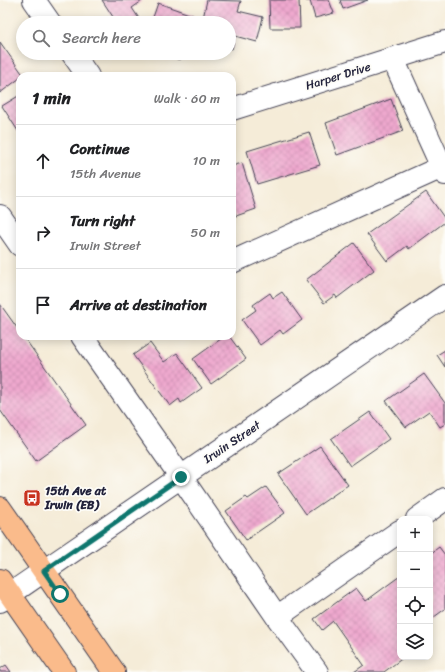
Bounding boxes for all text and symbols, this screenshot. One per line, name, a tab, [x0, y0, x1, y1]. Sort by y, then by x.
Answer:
search box	[16, 16, 236, 60]
text: Search here	[62, 25, 141, 51]
icon: search	[30, 27, 52, 49]
street label: Harper Drive	[303, 56, 373, 96]
text: 1 min	[32, 83, 71, 113]
text: Walk · 60 m	[154, 87, 220, 110]
text: Continue	[70, 136, 130, 162]
text: 10 m	[193, 149, 220, 172]
icon: ahead	[32, 150, 54, 172]
text: 15th Avenue	[70, 162, 141, 185]
text: Turn right	[70, 208, 135, 234]
text: 50 m	[190, 221, 220, 244]
icon: right	[32, 222, 54, 244]
text: Irwin Street	[70, 234, 141, 257]
text: Arrive at destination	[70, 292, 207, 318]
icon: arrive	[32, 294, 54, 316]
street label: Irwin Street	[198, 414, 266, 470]
route end	[172, 468, 190, 486]
place label: 15th Ave at Irwin (EB)	[44, 480, 107, 516]
bus stop icon: 15th Ave at Irwin (EB)	[22, 488, 42, 508]
map controls	[397, 516, 433, 660]
button: +	[397, 516, 433, 552]
button: −	[397, 552, 433, 588]
route start	[51, 585, 69, 603]
button: locate	[397, 588, 433, 624]
button: layers	[397, 624, 433, 660]

